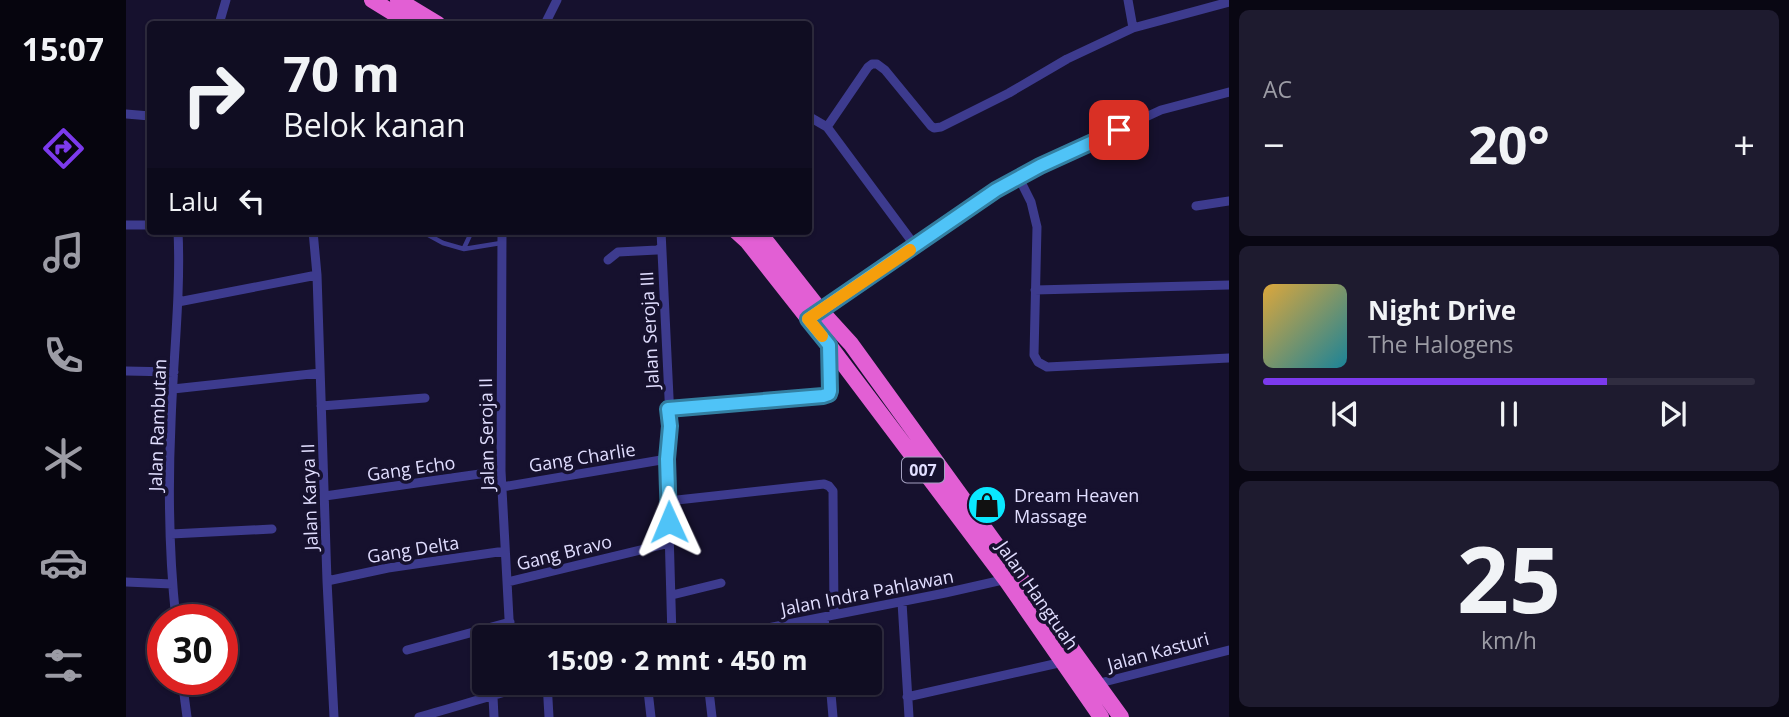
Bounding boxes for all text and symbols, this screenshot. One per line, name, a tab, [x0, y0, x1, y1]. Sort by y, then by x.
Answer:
text: 15:07	[22, 27, 104, 70]
text: 70 m	[283, 40, 400, 106]
icon: right	[168, 49, 259, 140]
text: AC	[1263, 73, 1292, 105]
pin	[1089, 100, 1149, 160]
text: Belok kanan	[283, 103, 466, 146]
text: 20°	[1468, 108, 1550, 179]
icon: arrive	[1100, 111, 1138, 149]
text: −	[1263, 118, 1285, 170]
text: +	[1733, 118, 1755, 170]
icon: directions	[39, 124, 88, 173]
icon: left	[233, 182, 271, 220]
text: Lalu	[168, 183, 219, 219]
icon: music	[39, 228, 88, 277]
street label: Jalan Seroja III	[634, 271, 664, 391]
text: Night Drive	[1368, 292, 1516, 328]
text: The Halogens	[1368, 328, 1514, 360]
icon: phone	[39, 331, 88, 380]
street label: Jalan Rambutan	[143, 358, 171, 494]
street label: Jalan Seroja II	[473, 378, 499, 492]
icon: previous	[1326, 395, 1364, 433]
icon: pause	[1490, 395, 1528, 433]
icon: next	[1654, 395, 1692, 433]
icon: climate	[39, 434, 88, 483]
street label: Gang Charlie	[527, 437, 637, 477]
street label: Jalan Karya II	[295, 443, 323, 553]
street label: Gang Echo	[365, 450, 457, 486]
road number: 007	[902, 457, 944, 482]
place label: Dream Heaven Massage	[1014, 483, 1139, 528]
shop icon: Dream Heaven Massage	[966, 484, 1008, 526]
position arrow	[632, 485, 706, 559]
text: 25	[1457, 516, 1561, 640]
street label: Gang Bravo	[514, 529, 614, 575]
street label: Gang Delta	[365, 530, 461, 568]
street label: Jalan Hangtuah	[990, 534, 1084, 654]
icon: car	[39, 538, 88, 587]
street label: Jalan Indra Pahlawan	[777, 563, 955, 621]
speed limit sign: 30	[147, 604, 238, 695]
text: km/h	[1481, 624, 1537, 656]
street label: Jalan Kasturi	[1103, 626, 1211, 677]
icon: filters	[39, 641, 88, 690]
text: 15:09 · 2 mnt · 450 m	[546, 642, 808, 678]

